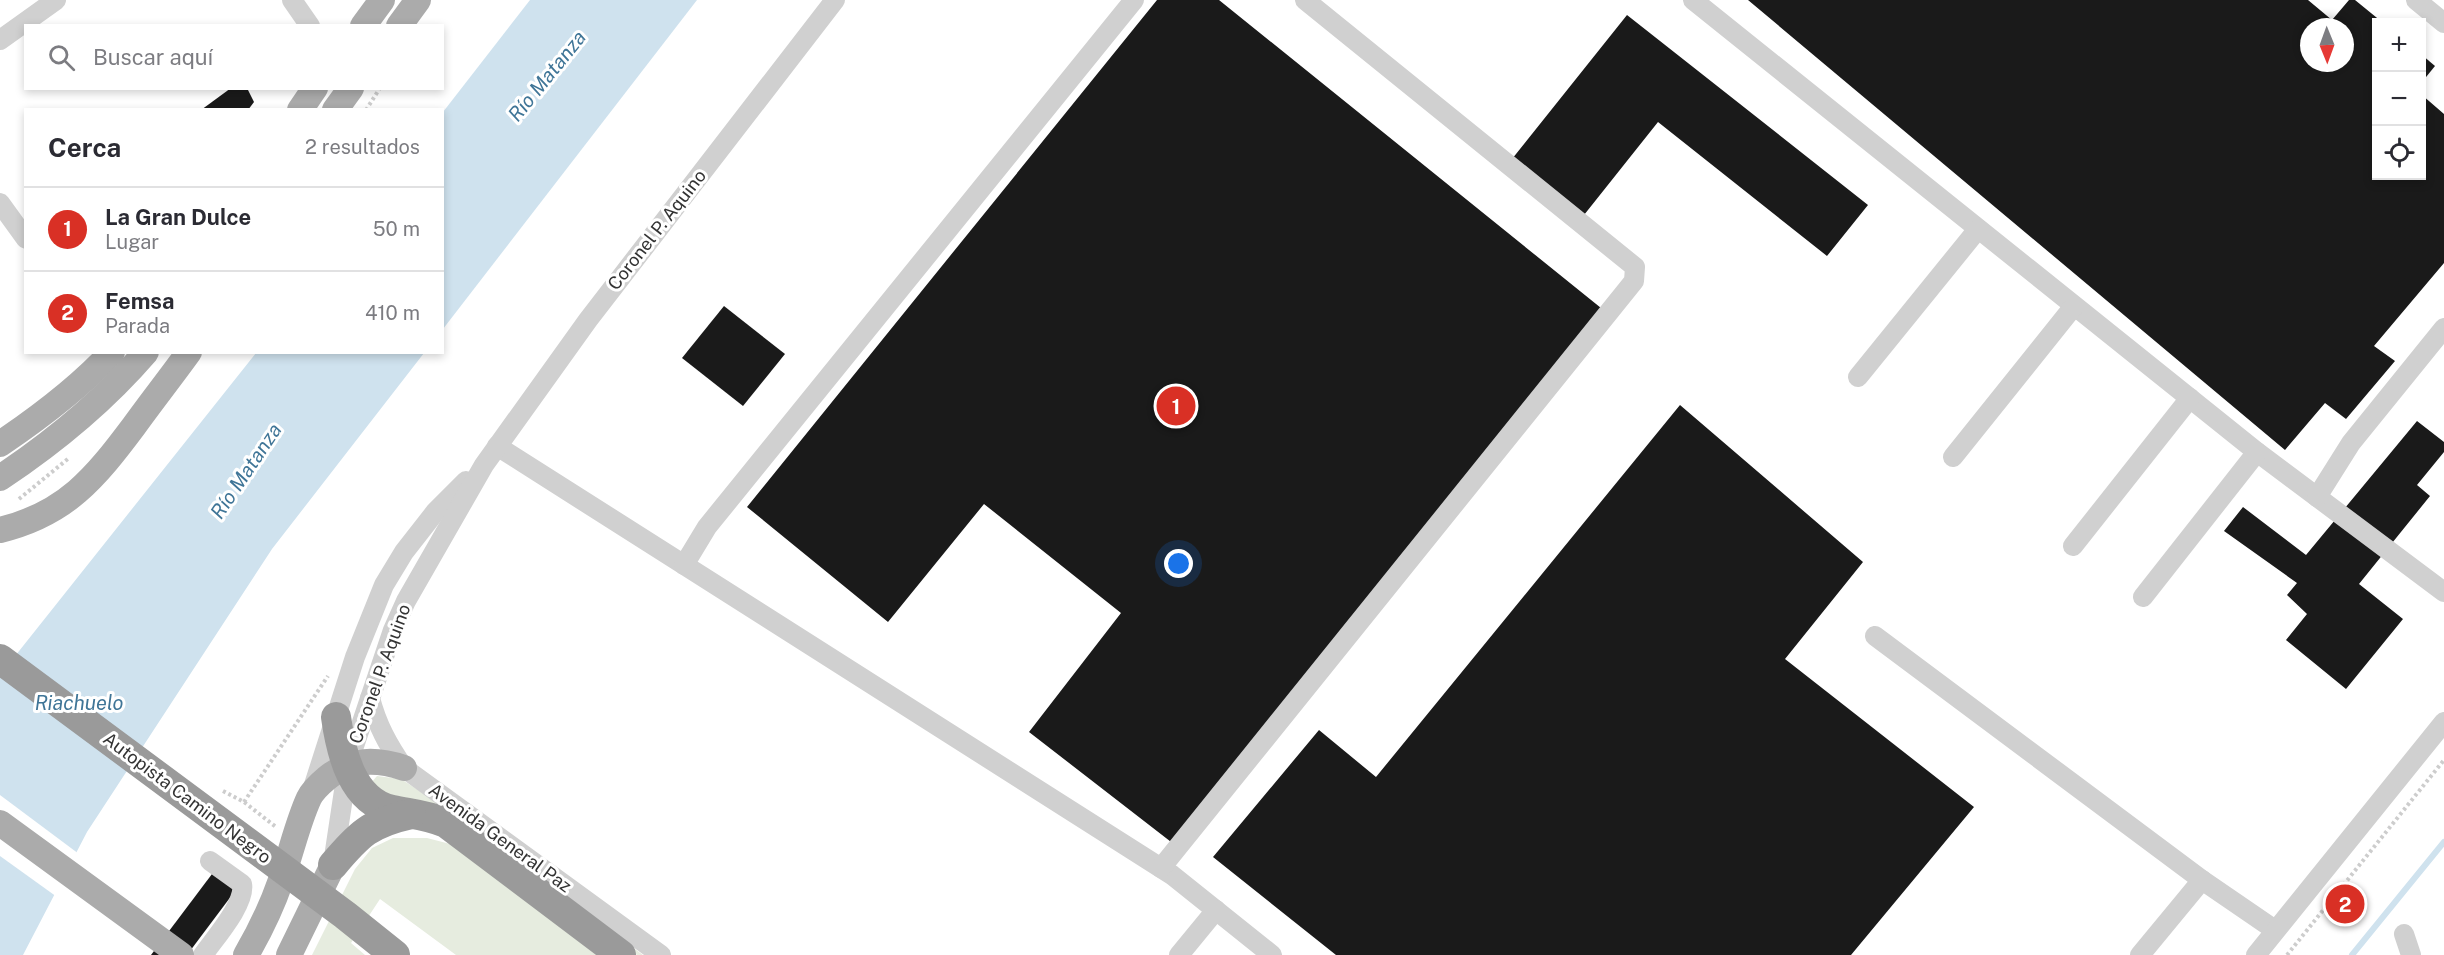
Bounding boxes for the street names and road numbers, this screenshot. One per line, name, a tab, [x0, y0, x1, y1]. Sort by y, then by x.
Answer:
street label: Coronel P. Aquino	[603, 165, 710, 294]
street label: Coronel P. Aquino	[345, 601, 415, 746]
street label: Autopista Camino Negro	[99, 728, 275, 867]
street label: Avenida General Paz	[425, 779, 576, 896]

